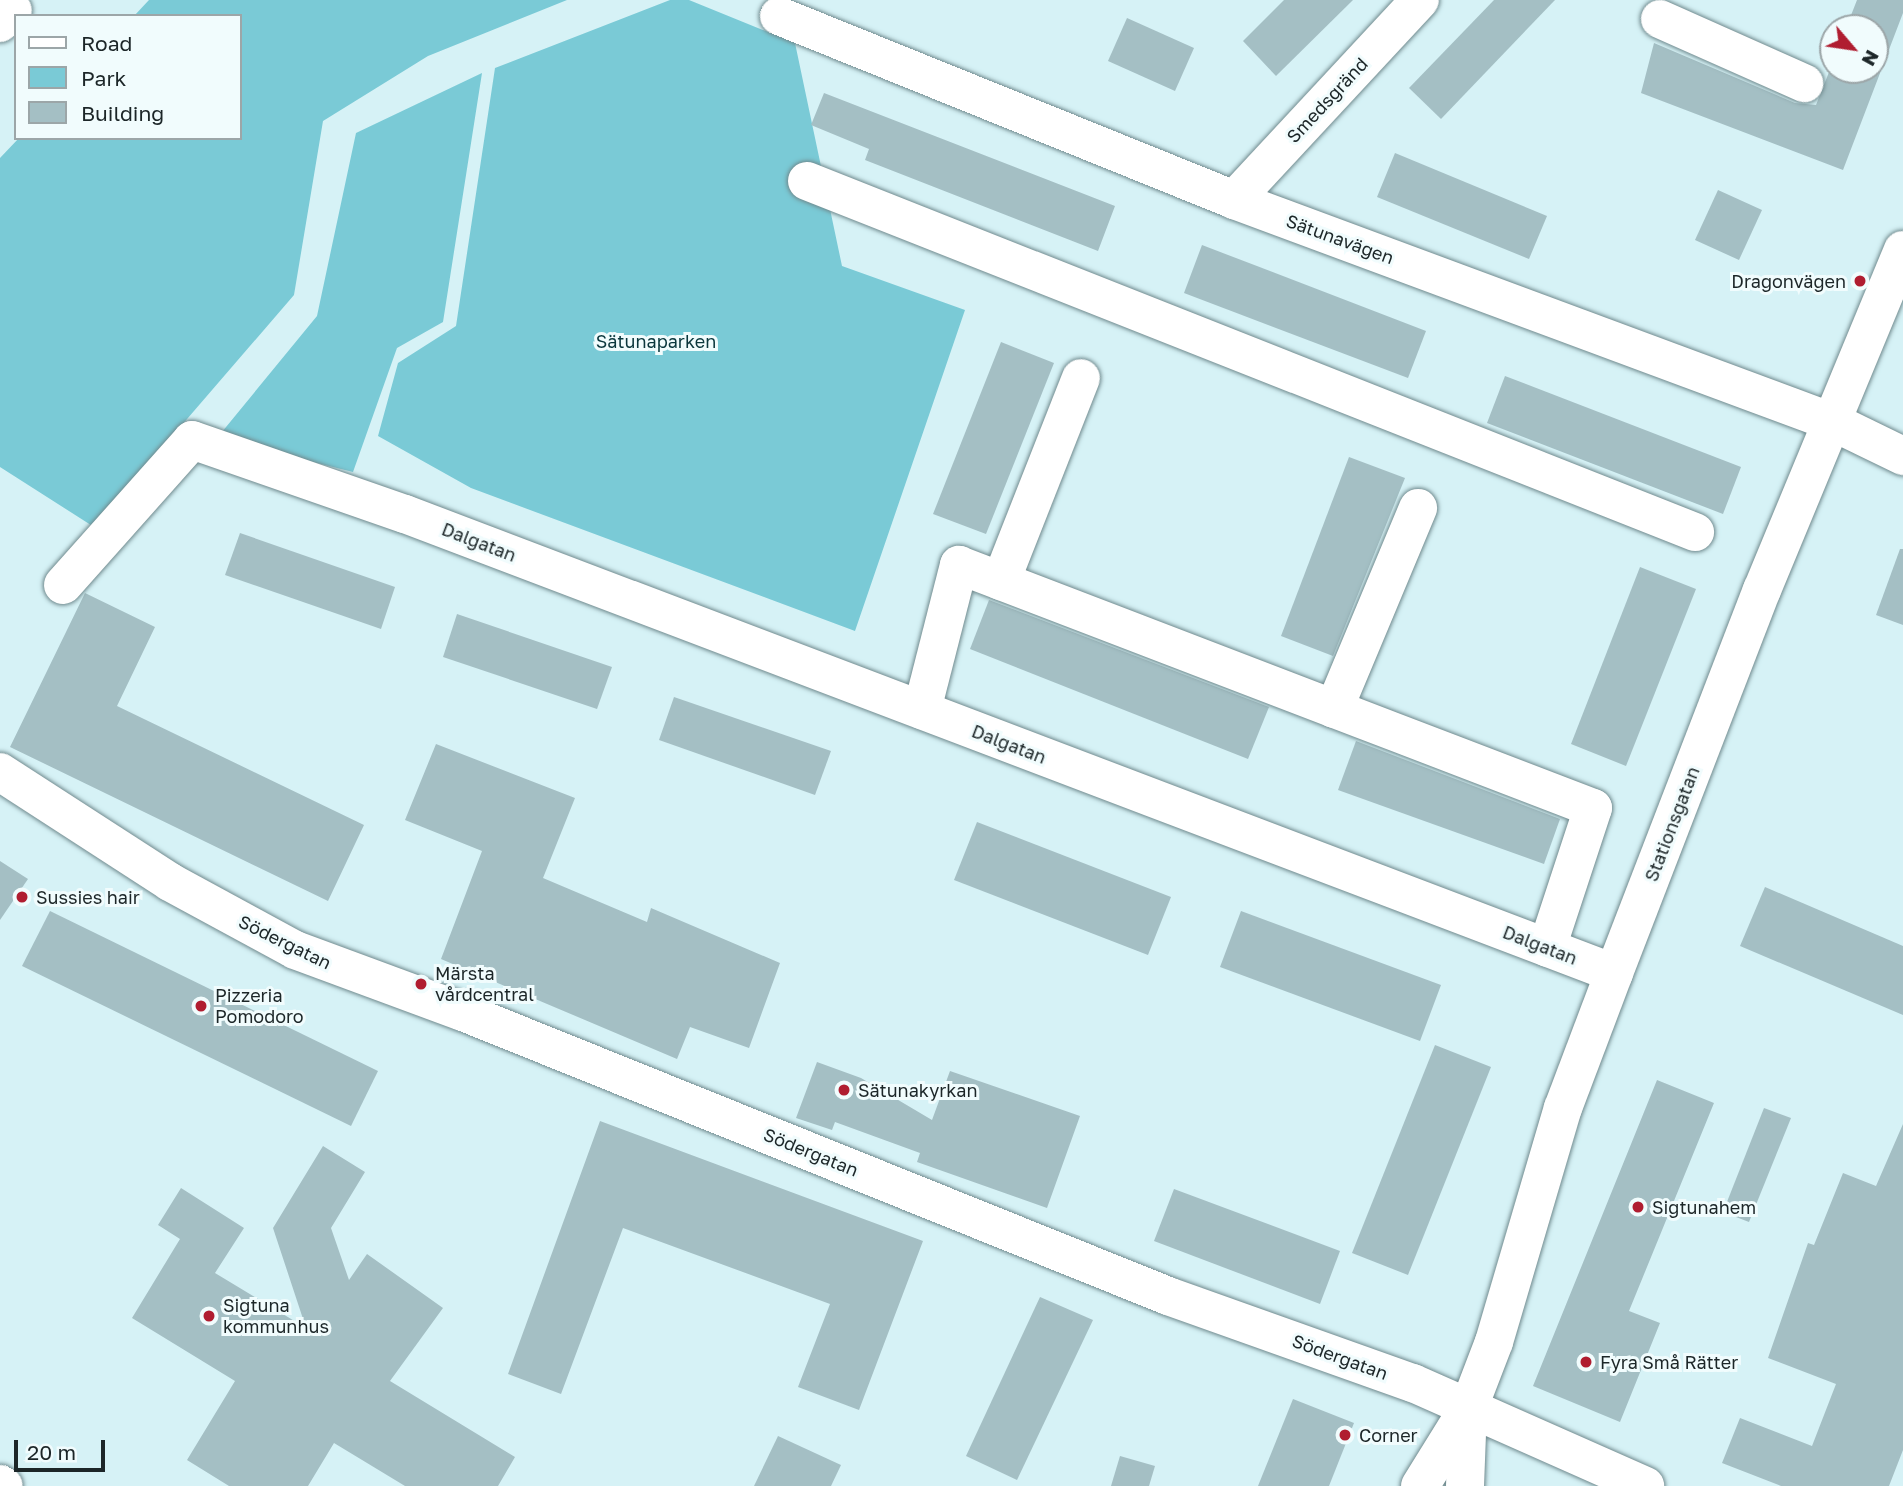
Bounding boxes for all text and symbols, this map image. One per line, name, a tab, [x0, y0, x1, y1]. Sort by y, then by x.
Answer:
legend	[14, 14, 242, 140]
north arrow	[1819, 14, 1889, 84]
text: Road	[81, 30, 132, 56]
text: N	[1857, 47, 1885, 70]
street label: Smedsgränd	[1282, 53, 1372, 147]
text: Park	[81, 65, 126, 91]
text: Building	[81, 100, 164, 126]
street label: Sätunavägen	[1283, 210, 1397, 268]
place label: Dragonvägen	[1731, 270, 1846, 292]
marker: Dragonvägen	[1852, 273, 1868, 289]
park label: Sätunaparken	[596, 330, 716, 352]
street label: Dalgatan	[439, 518, 519, 566]
street label: Dalgatan	[969, 720, 1049, 768]
street label: Stationsgatan	[1640, 764, 1704, 884]
place label: Sussies hair	[36, 886, 140, 908]
marker: Sussies hair	[14, 889, 30, 905]
street label: Södergatan	[235, 910, 335, 974]
street label: Dalgatan	[1500, 921, 1580, 969]
place label: Märsta vårdcentral	[435, 963, 534, 1006]
marker: Märsta vårdcentral	[413, 976, 429, 992]
place label: Pizzeria Pomodoro	[215, 985, 304, 1028]
marker: Pizzeria Pomodoro	[193, 998, 209, 1014]
place label: Sätunakyrkan	[858, 1079, 978, 1101]
marker: Sätunakyrkan	[836, 1082, 852, 1098]
street label: Södergatan	[761, 1123, 861, 1181]
place label: Sigtunahem	[1652, 1196, 1756, 1218]
marker: Sigtunahem	[1630, 1199, 1646, 1215]
place label: Sigtuna kommunhus	[223, 1295, 329, 1338]
marker: Sigtuna kommunhus	[201, 1308, 217, 1324]
street label: Södergatan	[1289, 1330, 1391, 1384]
place label: Fyra Små Rätter	[1600, 1351, 1738, 1373]
marker: Fyra Små Rätter	[1578, 1354, 1594, 1370]
place label: Corner	[1359, 1424, 1418, 1446]
scale bar	[18, 1426, 108, 1470]
marker: Corner	[1337, 1427, 1353, 1443]
text: 20 m	[27, 1439, 76, 1465]

